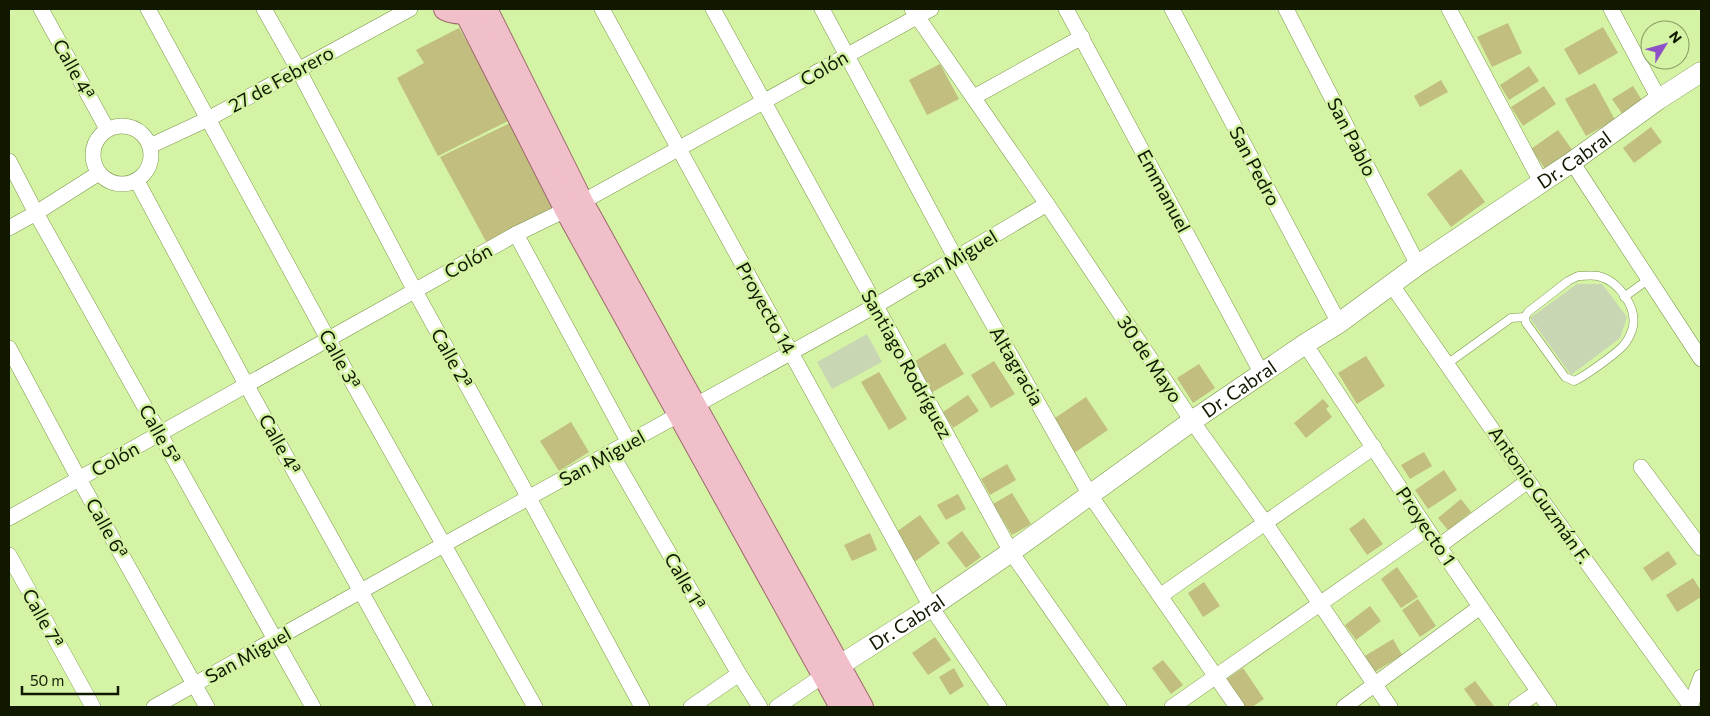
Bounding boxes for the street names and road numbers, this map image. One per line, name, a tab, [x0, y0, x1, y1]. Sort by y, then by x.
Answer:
street label: Calle 4ª	[49, 35, 100, 103]
street label: 27 de Febrero	[224, 40, 337, 117]
street label: Colón	[796, 45, 852, 90]
street label: San Pablo	[1323, 94, 1382, 180]
street label: San Pedro	[1225, 122, 1286, 209]
street label: Dr. Cabral	[1532, 126, 1615, 193]
street label: Emmanuel	[1133, 145, 1196, 236]
street label: San Miguel	[908, 224, 1001, 293]
street label: Colón	[440, 238, 496, 283]
street label: Proyecto 14	[732, 258, 801, 358]
street label: Santiago Rodríguez	[857, 285, 958, 442]
street label: 30 de Mayo	[1113, 311, 1188, 407]
street label: Altagracia	[986, 322, 1049, 409]
street label: Calle 2ª	[427, 324, 478, 391]
street label: Calle 3ª	[315, 325, 366, 393]
street label: Dr. Cabral	[1197, 355, 1280, 422]
street label: Calle 5ª	[135, 400, 186, 468]
street label: Calle 4ª	[255, 410, 306, 478]
street label: Antonio Guzmán F.	[1484, 422, 1596, 568]
street label: San Miguel	[555, 425, 649, 491]
street label: Colón	[87, 436, 143, 481]
street label: Proyecto 1	[1392, 482, 1461, 569]
street label: Calle 6ª	[82, 494, 133, 562]
street label: Calle 1ª	[660, 548, 711, 613]
street label: Calle 7ª	[18, 584, 69, 651]
street label: Dr. Cabral	[865, 589, 949, 655]
street label: San Miguel	[201, 622, 295, 688]

